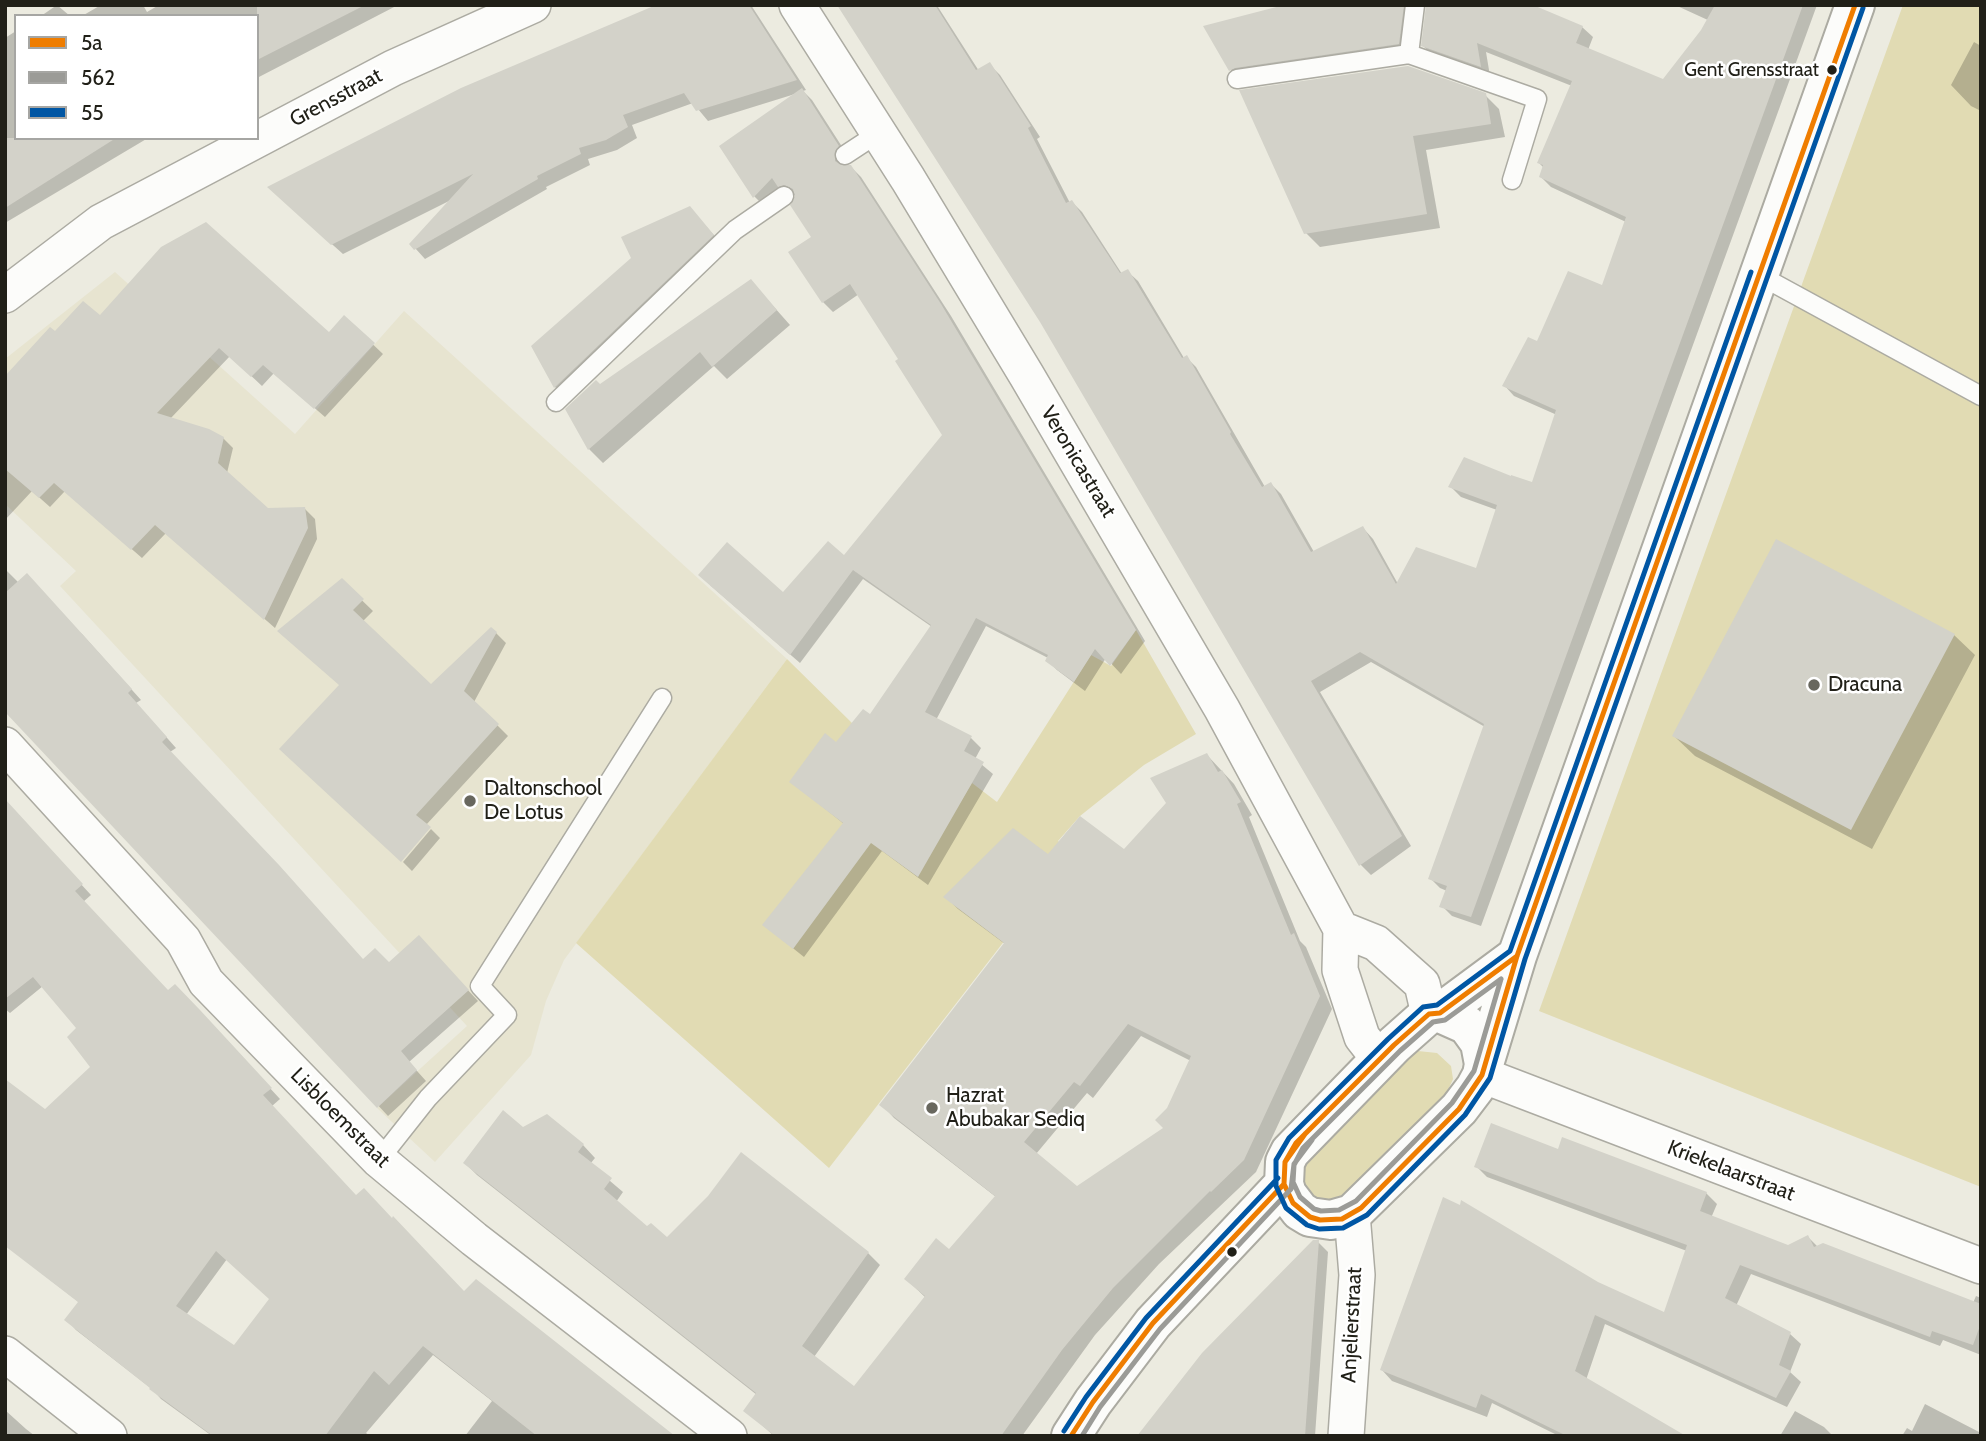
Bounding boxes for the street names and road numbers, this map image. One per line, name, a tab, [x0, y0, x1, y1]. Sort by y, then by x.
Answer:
street label: Grensstraat	[286, 63, 386, 133]
street label: Veronicastraat	[1035, 402, 1121, 522]
street label: Lisbloemstraat	[285, 1063, 395, 1173]
street label: Kriekelaarstraat	[1664, 1135, 1798, 1207]
street label: Anjelierstraat	[1336, 1266, 1368, 1384]

